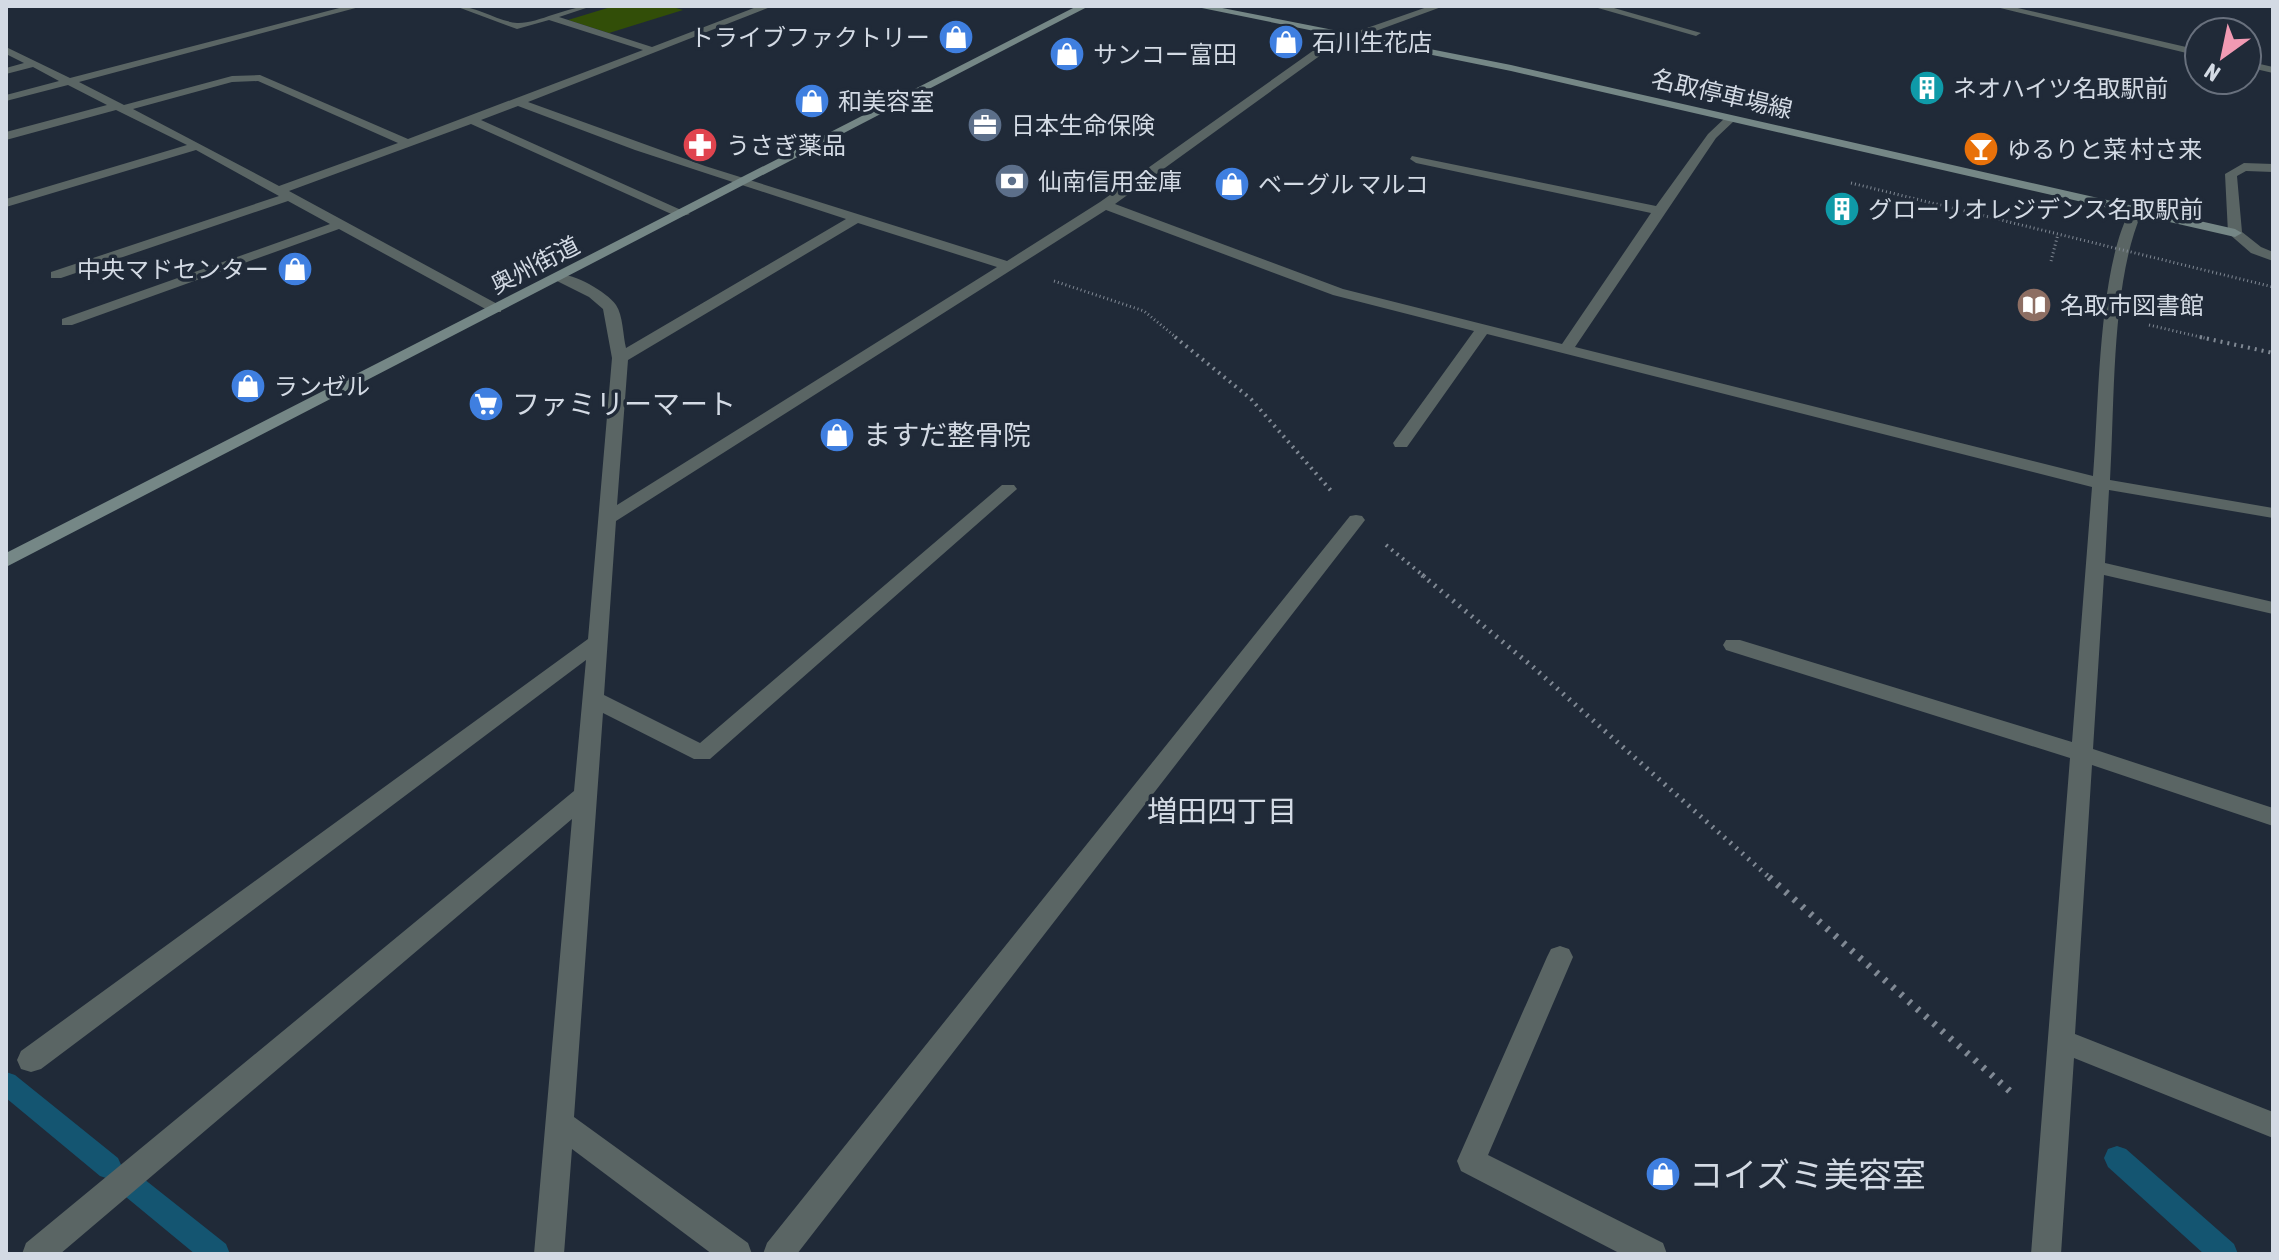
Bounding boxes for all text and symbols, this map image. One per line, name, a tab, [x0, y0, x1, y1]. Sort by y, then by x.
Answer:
north arrow	[2183, 16, 2263, 96]
shop icon: トライブファクトリー	[937, 18, 975, 56]
shop icon: 石川生花店	[1267, 23, 1305, 61]
place label: トライブファクトリー	[690, 24, 930, 51]
place label: 石川生花店	[1312, 29, 1432, 56]
shop icon: サンコー富田	[1048, 35, 1086, 73]
place label: サンコー富田	[1093, 41, 1237, 68]
text: N	[2200, 58, 2225, 87]
street label: 名取停車場線	[1649, 65, 1795, 123]
building icon: ネオハイツ名取駅前	[1908, 69, 1946, 107]
place label: ネオハイツ名取駅前	[1953, 75, 2169, 102]
shop icon: 和美容室	[793, 82, 831, 120]
place label: 和美容室	[838, 88, 934, 115]
office icon: 日本生命保険	[966, 106, 1004, 144]
place label: 日本生命保険	[1011, 112, 1155, 139]
pharmacy icon: うさぎ薬品	[681, 126, 719, 164]
bar icon: ゆるりと菜 村さ来	[1962, 130, 2000, 168]
place label: うさぎ薬品	[726, 132, 846, 159]
place label: ゆるりと菜 村さ来	[2007, 136, 2202, 163]
bank icon: 仙南信用金庫	[993, 162, 1031, 200]
shop icon: ベーグル マルコ	[1213, 165, 1251, 203]
place label: 仙南信用金庫	[1038, 168, 1182, 195]
place label: ベーグル マルコ	[1258, 171, 1429, 198]
building icon: グローリオレジデンス名取駅前	[1823, 190, 1861, 228]
place label: グローリオレジデンス名取駅前	[1868, 196, 2204, 223]
street label: 奥州街道	[486, 231, 584, 299]
shop icon: 中央マドセンター	[276, 250, 314, 288]
place label: 中央マドセンター	[77, 256, 269, 283]
library icon: 名取市図書館	[2015, 286, 2053, 324]
place label: 名取市図書館	[2060, 292, 2204, 319]
shop icon: ランゼル	[229, 367, 267, 405]
place label: ランゼル	[274, 373, 370, 400]
supermarket icon: ファミリーマート	[467, 385, 505, 423]
place label: ファミリーマート	[512, 388, 736, 420]
shop icon: ますだ整骨院	[818, 416, 856, 454]
place label: ますだ整骨院	[863, 419, 1031, 451]
district label: 増田四丁目	[1147, 794, 1297, 828]
shop icon: コイズミ美容室	[1644, 1155, 1682, 1193]
place label: コイズミ美容室	[1689, 1155, 1926, 1194]

